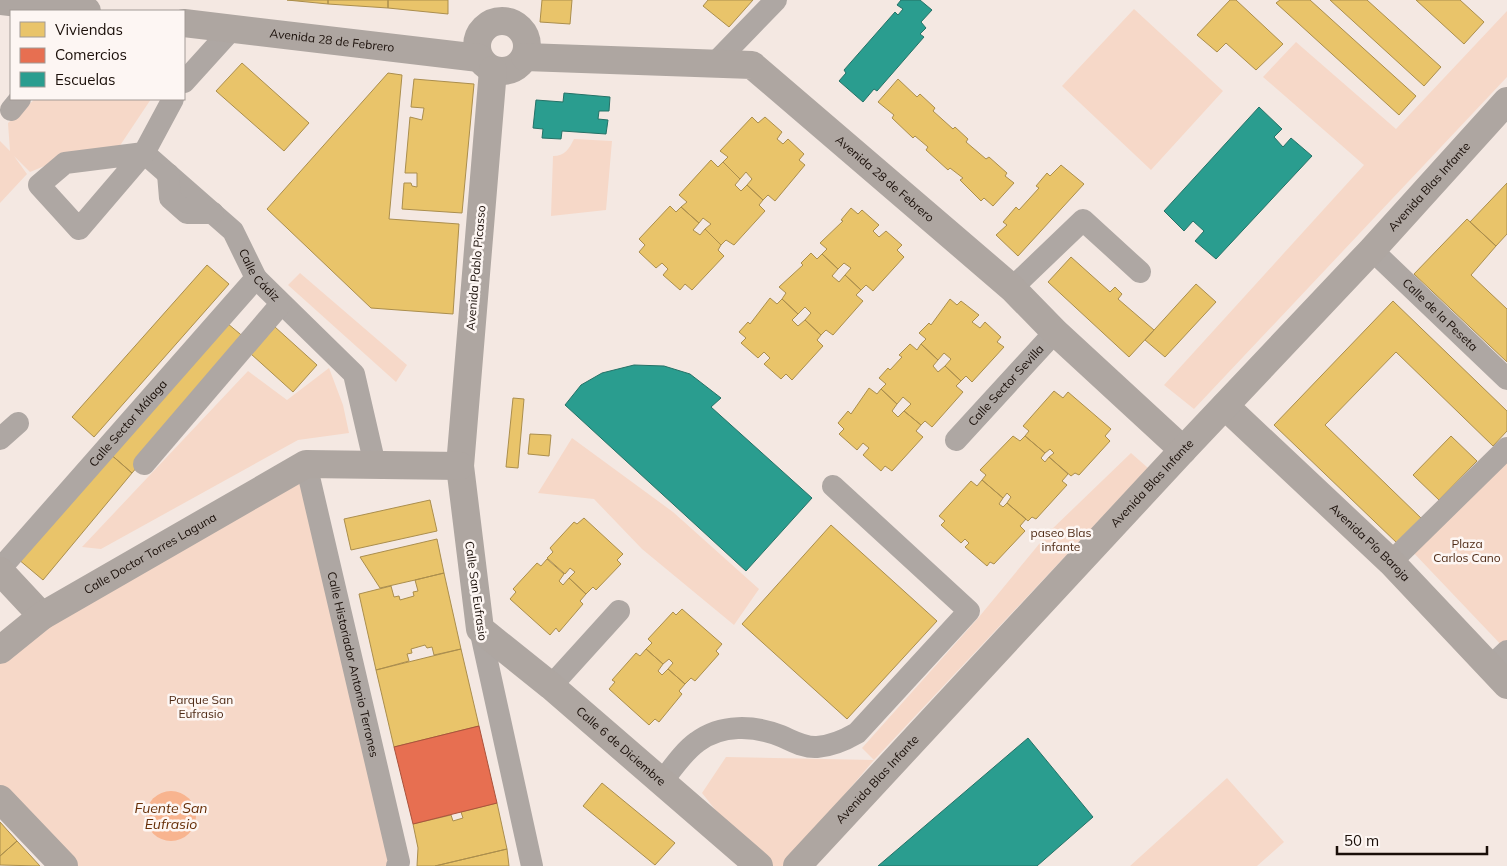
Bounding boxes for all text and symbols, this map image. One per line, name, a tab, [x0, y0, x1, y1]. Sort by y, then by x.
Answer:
legend	[10, 10, 185, 100]
text: Viviendas	[55, 20, 123, 39]
street label: Avenida 28 de Febrero	[269, 25, 395, 55]
text: Comercios	[55, 45, 127, 64]
text: Escuelas	[55, 70, 115, 89]
street label: Avenida 28 de Febrero	[833, 132, 938, 225]
street label: Avenida Blas Infante	[1385, 139, 1473, 234]
street label: Avenida Pablo Picasso	[463, 204, 488, 331]
street label: Calle Cádiz	[236, 246, 283, 304]
street label: Calle de la Peseta	[1399, 275, 1481, 354]
street label: Calle Sector Sevilla	[965, 341, 1047, 429]
street label: Calle Sector Málaga	[85, 376, 170, 470]
street label: Avenida Blas Infante	[1107, 436, 1196, 530]
street label: Avenida Pío Baroja	[1327, 500, 1413, 584]
street label: Calle Doctor Torres Laguna	[81, 509, 219, 597]
park label: paseo Blas infante	[1030, 525, 1092, 554]
park label: Plaza Carlos Cano	[1433, 536, 1501, 565]
street label: Calle San Eufrasio	[462, 540, 491, 642]
street label: Calle Historiador Antonio Terrones	[324, 570, 382, 759]
park label: Parque San Eufrasio	[169, 692, 233, 721]
street label: Calle 6 de Diciembre	[573, 703, 669, 789]
street label: Avenida Blas Infante	[832, 732, 922, 826]
water label: Fuente San Eufrasio	[134, 799, 208, 833]
scale bar	[1337, 824, 1487, 856]
text: 50 m	[1344, 831, 1379, 850]

